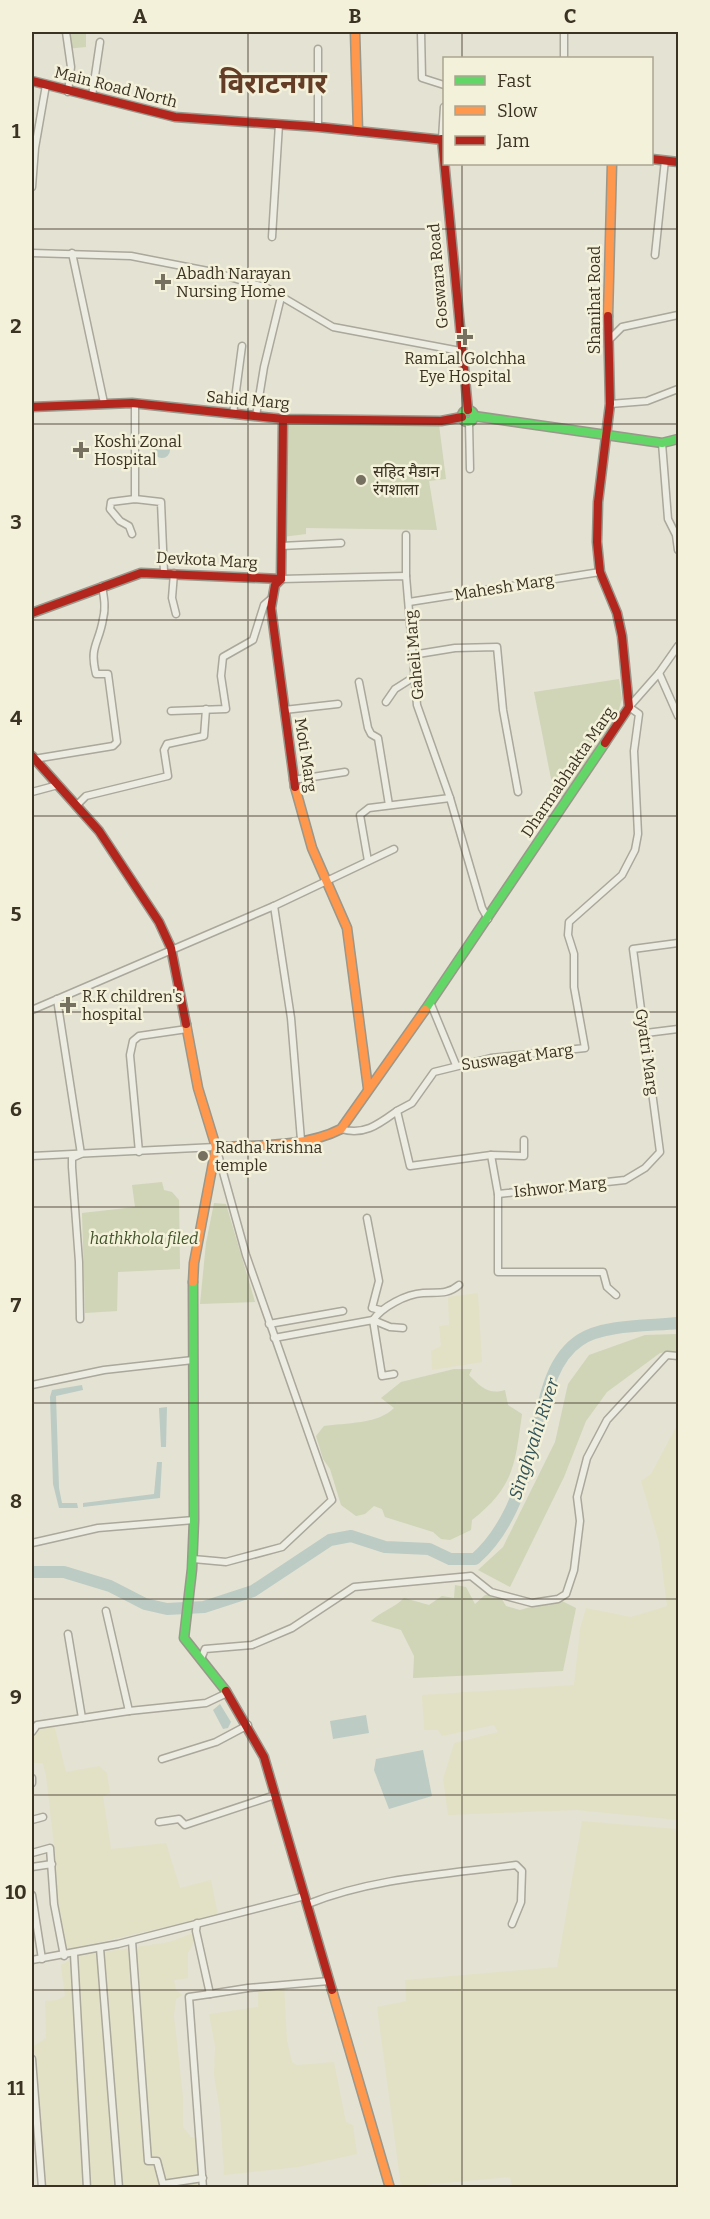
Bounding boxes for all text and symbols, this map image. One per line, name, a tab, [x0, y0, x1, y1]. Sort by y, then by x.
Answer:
text: A	[133, 4, 148, 28]
text: B	[349, 4, 362, 28]
text: C	[564, 4, 576, 28]
legend	[443, 57, 653, 165]
street label: Main Road North	[53, 63, 179, 111]
district label: विराटनगर	[219, 67, 327, 100]
text: Fast	[497, 70, 532, 92]
text: Slow	[497, 100, 538, 122]
text: 1	[12, 119, 21, 143]
text: Jam	[496, 130, 530, 152]
street label: Goswara Road	[424, 222, 452, 329]
street label: Shanihat Road	[585, 245, 604, 354]
place label: Abadh Narayan Nursing Home	[176, 264, 291, 301]
marker: Abadh Narayan Nursing Home	[154, 273, 172, 291]
text: 2	[10, 314, 22, 338]
marker: RamLal Golchha Eye Hospital	[456, 328, 474, 346]
place label: RamLal Golchha Eye Hospital	[404, 349, 526, 386]
street label: Sahid Marg	[205, 387, 291, 413]
place label: Koshi Zonal Hospital	[94, 432, 182, 469]
marker: Koshi Zonal Hospital	[72, 441, 90, 459]
place label: सहिद मैडान रंगशाला	[373, 462, 440, 499]
marker: सहिद मैडान रंगशाला	[354, 473, 368, 487]
text: 3	[10, 510, 22, 534]
street label: Devkota Marg	[156, 548, 258, 572]
street label: Mahesh Marg	[453, 570, 555, 604]
street label: Gaheli Marg	[401, 609, 427, 701]
street label: Dharmabhakta Marg	[517, 703, 619, 841]
text: 4	[10, 706, 22, 730]
street label: Moti Marg	[291, 716, 321, 794]
text: 5	[11, 902, 22, 926]
place label: R.K children's hospital	[82, 987, 183, 1024]
marker: R.K children's hospital	[59, 996, 77, 1014]
street label: Gyatri Marg	[632, 1007, 663, 1097]
street label: Suswagat Marg	[460, 1040, 574, 1074]
text: 6	[10, 1097, 22, 1121]
place label: Radha krishna temple	[215, 1138, 323, 1175]
marker: Radha krishna temple	[196, 1149, 210, 1163]
street label: Ishwor Marg	[513, 1173, 607, 1201]
park label: hathkhola filed	[90, 1229, 198, 1248]
text: 7	[11, 1293, 22, 1317]
water label: Singhyahi River	[504, 1375, 564, 1502]
text: 8	[10, 1489, 22, 1513]
text: 9	[10, 1685, 22, 1709]
text: 10	[5, 1880, 27, 1904]
text: 11	[7, 2076, 25, 2100]

